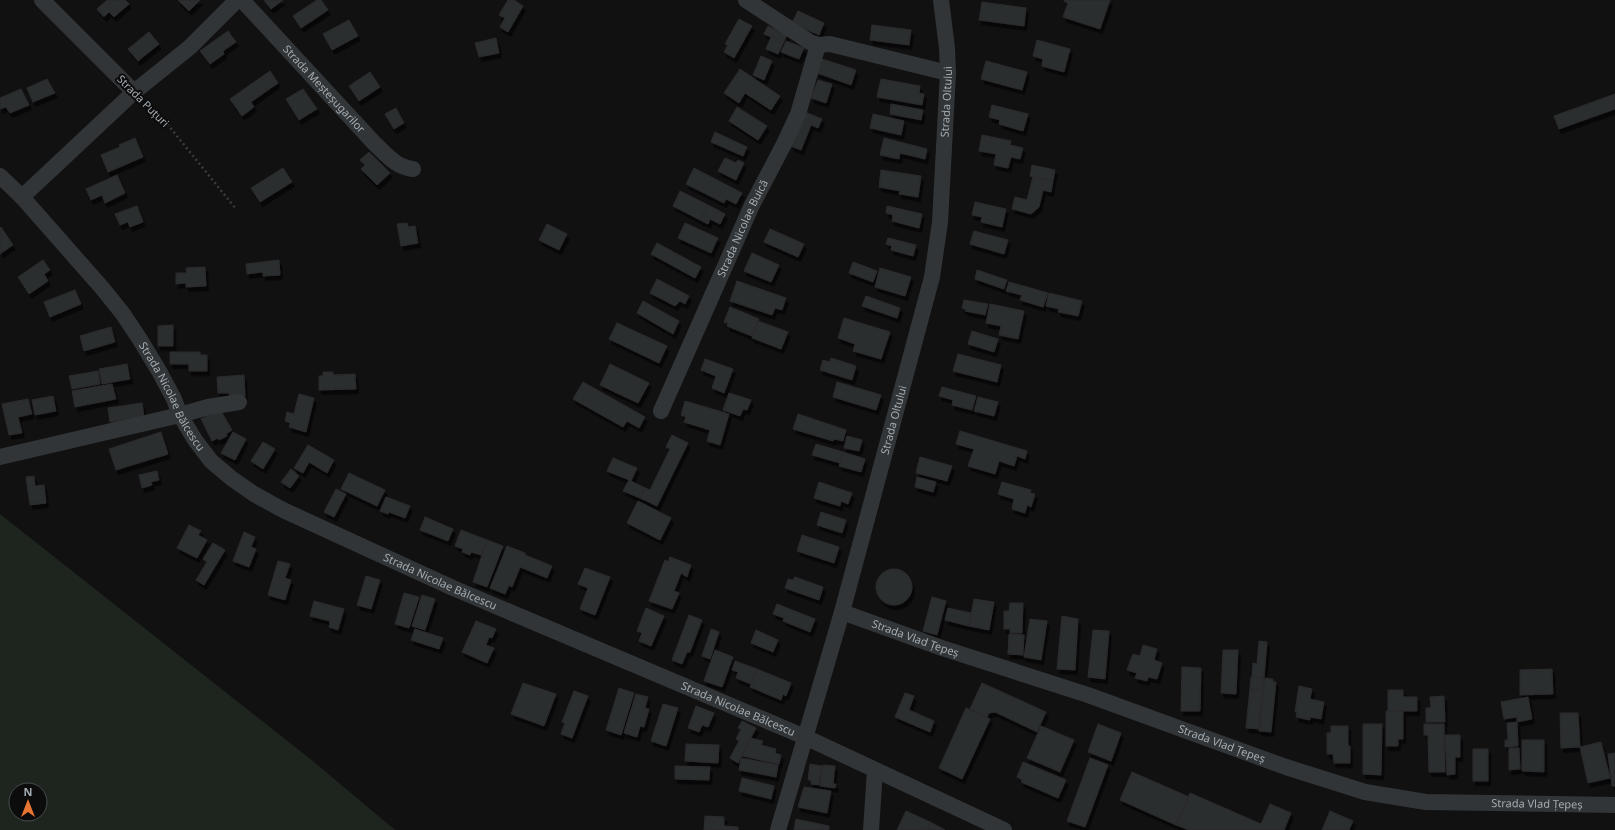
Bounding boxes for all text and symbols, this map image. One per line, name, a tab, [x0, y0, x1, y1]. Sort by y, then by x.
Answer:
street label: Strada Meșteșugarilor	[280, 41, 369, 136]
street label: Strada Oltului	[937, 66, 955, 138]
street label: Strada Puțuri	[114, 71, 173, 130]
street label: Strada Nicolae Buică	[713, 177, 771, 279]
street label: Strada Nicolae Bălcescu	[136, 339, 209, 454]
street label: Strada Oltului	[877, 384, 910, 456]
street label: Strada Nicolae Bălcescu	[381, 549, 499, 613]
street label: Strada Vlad Țepeș	[870, 615, 961, 660]
street label: Strada Nicolae Bălcescu	[679, 677, 798, 739]
street label: Strada Vlad Țepeș	[1176, 720, 1267, 766]
north arrow	[8, 782, 48, 822]
text: N	[24, 784, 32, 799]
street label: Strada Vlad Țepeș	[1491, 795, 1583, 811]

